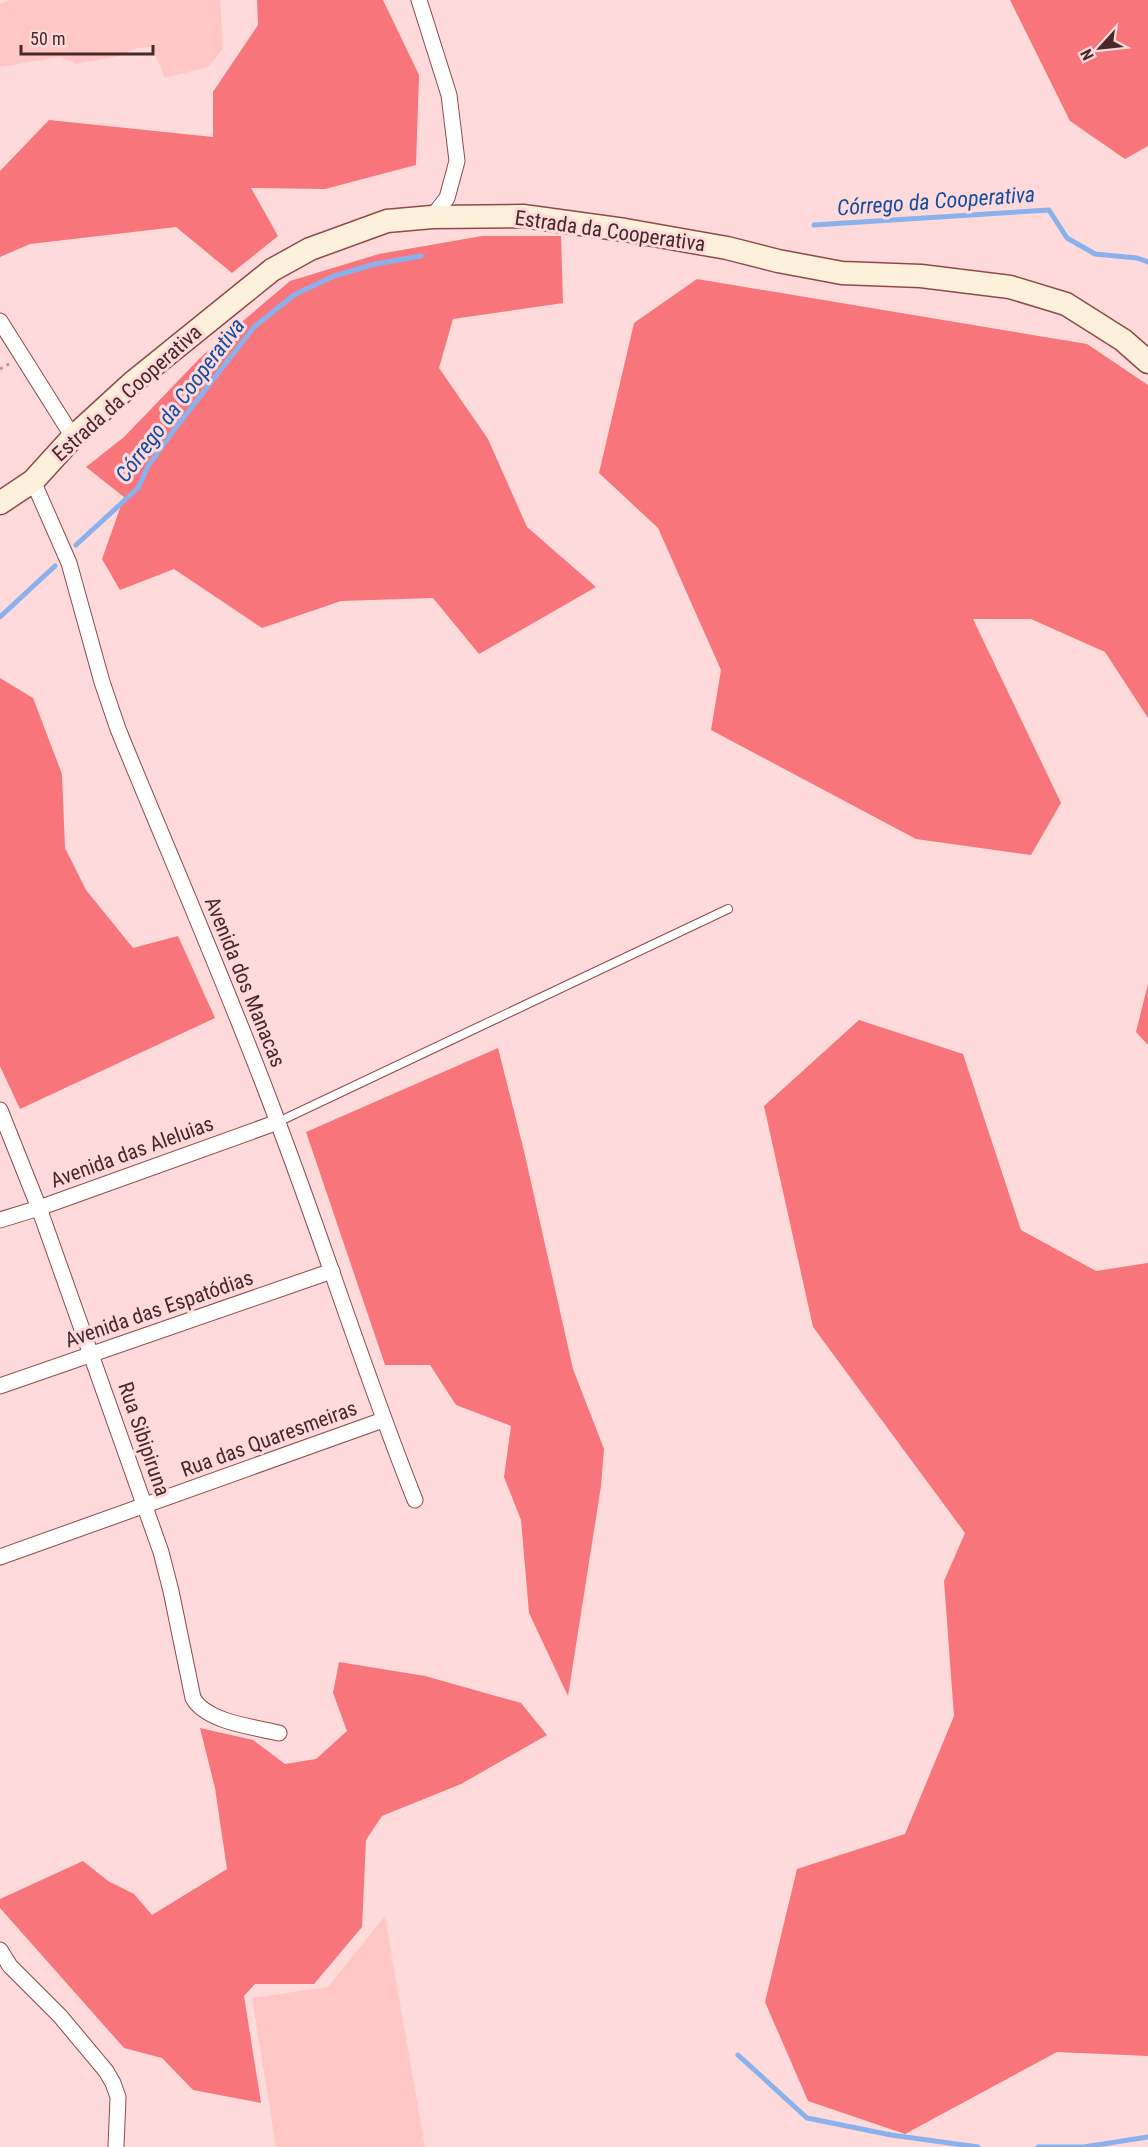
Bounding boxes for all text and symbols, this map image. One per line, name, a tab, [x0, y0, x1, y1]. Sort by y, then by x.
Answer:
scale bar	[21, 18, 153, 56]
north arrow	[1070, 18, 1130, 78]
text: 50 m	[30, 28, 65, 49]
text: N	[1076, 46, 1098, 63]
water label: Córrego da Cooperativa	[836, 182, 1036, 220]
street label: Estrada da Cooperativa	[513, 206, 707, 256]
water label: Córrego da Cooperativa	[110, 313, 250, 487]
street label: Estrada da Cooperativa	[48, 320, 206, 466]
street label: Avenida dos Manacas	[200, 893, 290, 1071]
street label: Avenida das Aleluias	[47, 1111, 217, 1193]
street label: Avenida das Espatódias	[62, 1266, 256, 1352]
street label: Rua Sibipiruna	[113, 1379, 175, 1499]
street label: Rua das Quaresmeiras	[178, 1396, 360, 1482]

